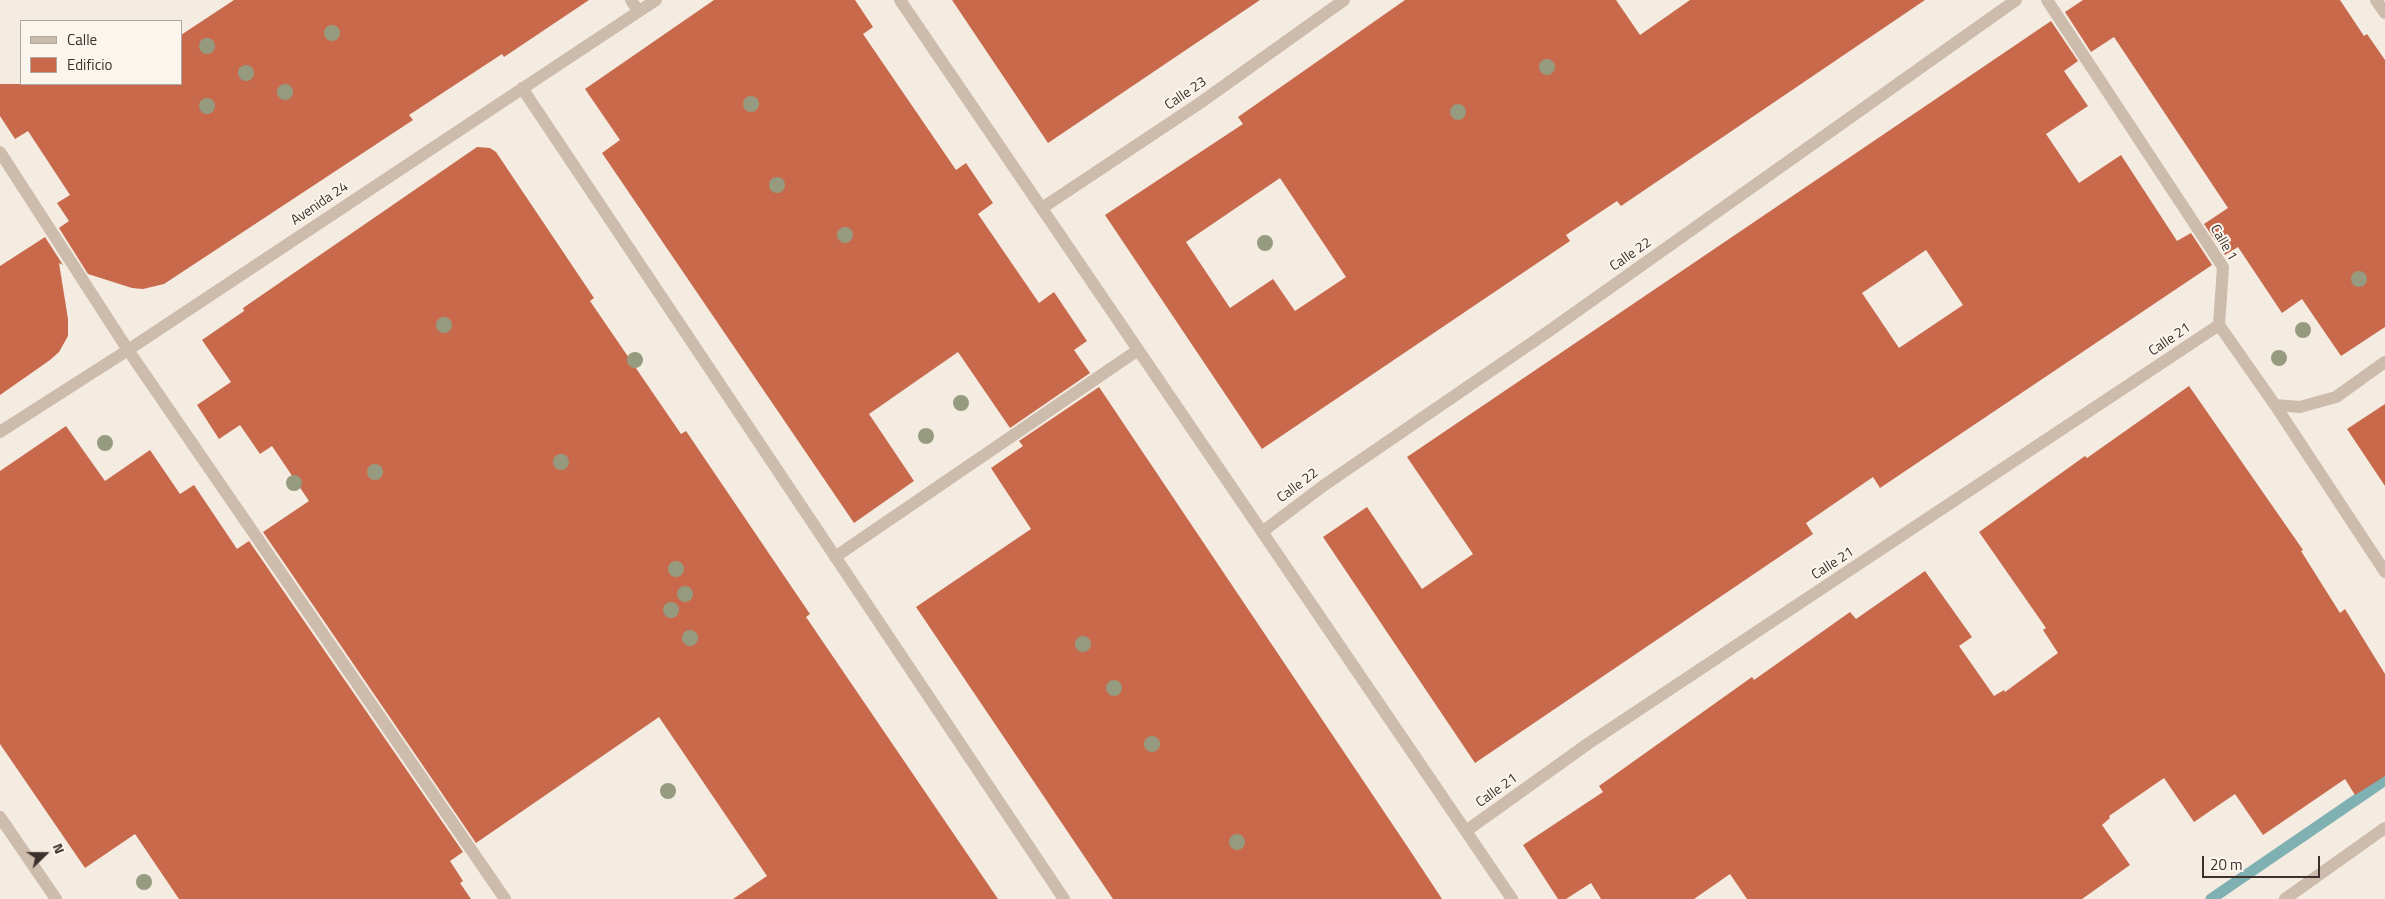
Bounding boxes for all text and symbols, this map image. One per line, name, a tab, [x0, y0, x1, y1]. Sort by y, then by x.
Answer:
legend	[20, 20, 182, 85]
text: Calle	[67, 28, 97, 51]
text: Edificio	[67, 53, 112, 76]
street label: Calle 23	[1162, 74, 1210, 114]
street label: Avenida 24	[288, 179, 352, 229]
street label: Calle 1	[2206, 222, 2240, 264]
street label: Calle 22	[1607, 235, 1655, 275]
street label: Calle 21	[2146, 320, 2194, 360]
street label: Calle 22	[1274, 465, 1322, 507]
street label: Calle 21	[1809, 544, 1857, 584]
street label: Calle 21	[1473, 770, 1521, 812]
north arrow	[20, 829, 70, 879]
text: N	[48, 840, 71, 857]
scale bar	[2205, 846, 2322, 878]
text: 20 m	[2210, 853, 2243, 876]

